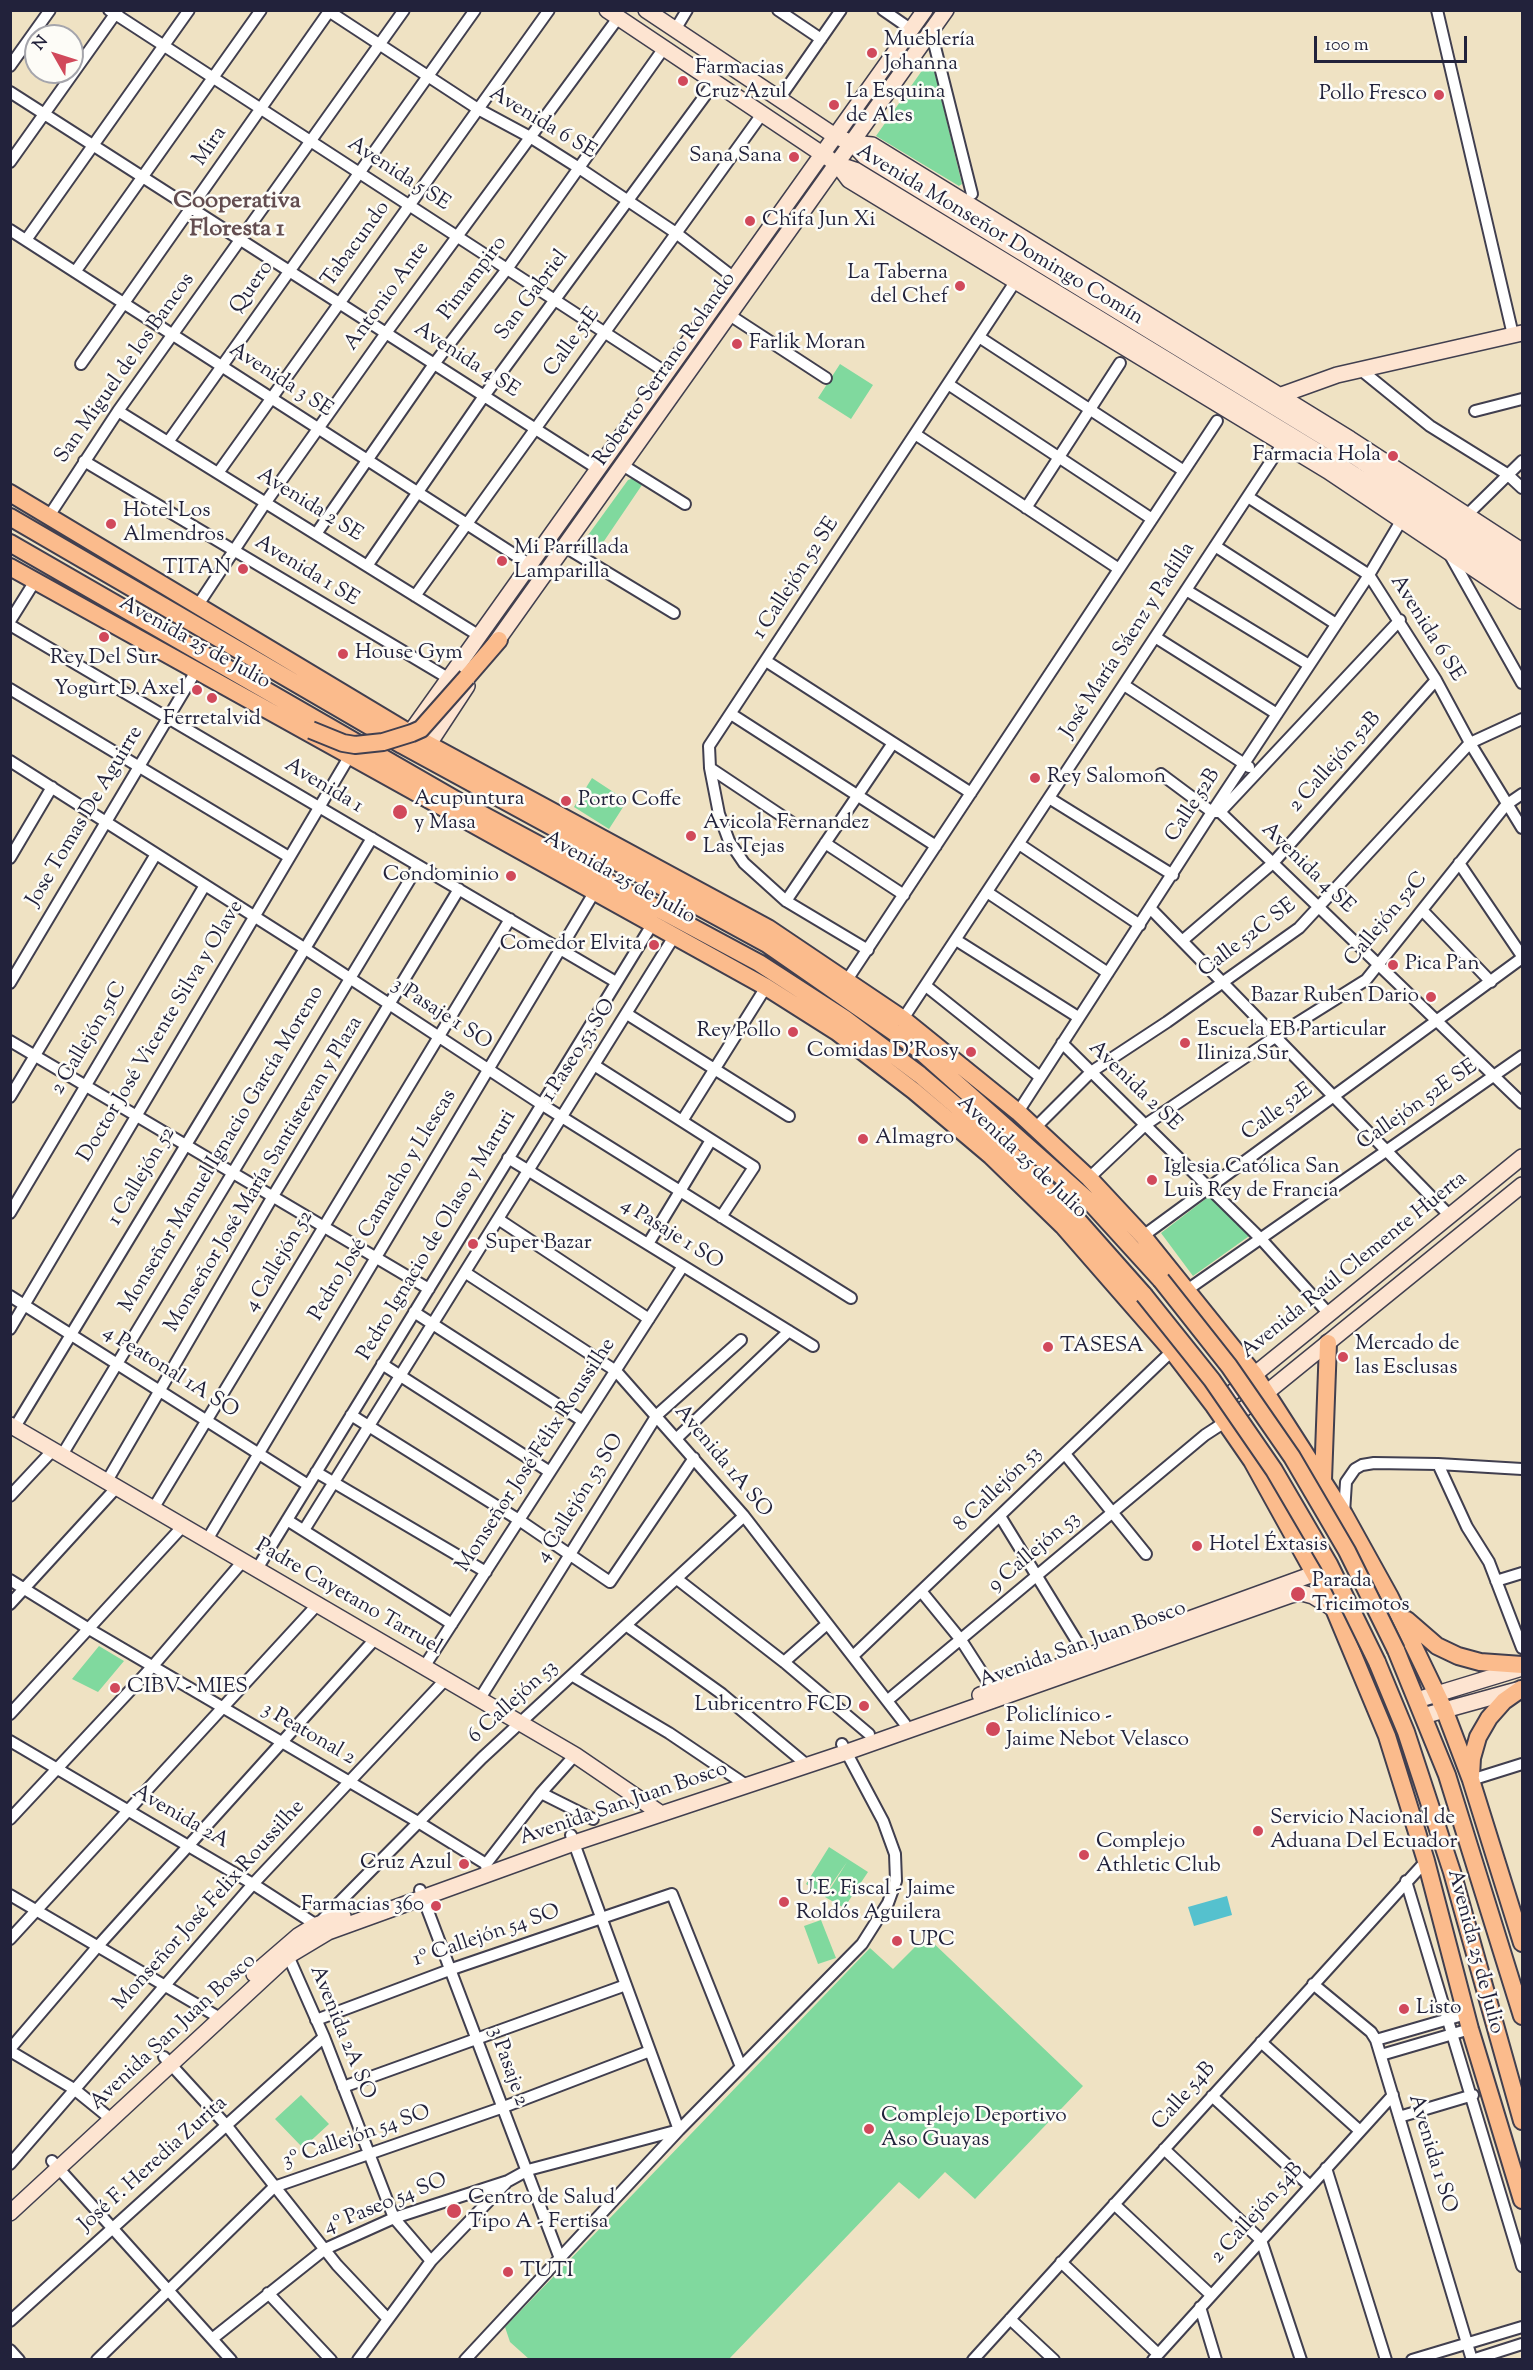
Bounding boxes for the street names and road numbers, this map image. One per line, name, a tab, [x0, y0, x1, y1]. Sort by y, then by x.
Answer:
street label: Avenida 6 SE	[484, 82, 600, 166]
street label: Mira	[188, 122, 234, 172]
street label: Avenida 5 SE	[342, 133, 454, 217]
street label: Avenida Monseñor Domingo Comín	[851, 140, 1147, 332]
street label: Tabacundo	[317, 197, 397, 293]
street label: Pimampiro	[434, 232, 514, 326]
street label: Antonio Ante	[340, 238, 436, 356]
street label: San Gabriel	[491, 246, 575, 346]
street label: Quero	[226, 257, 280, 319]
street label: Roberto Serrano Rolando	[590, 268, 742, 472]
street label: San Miguel de los Bancos	[51, 269, 201, 469]
street label: Calle 51E	[540, 304, 606, 382]
street label: Avenida 4 SE	[409, 318, 523, 404]
street label: Avenida 3 SE	[223, 338, 337, 424]
street label: Avenida 2 SE	[251, 464, 367, 548]
street label: 1 Callejón 52 SE	[748, 513, 846, 645]
street label: Avenida 1 SE	[249, 531, 363, 613]
street label: José María Sáenz y Padilla	[1056, 538, 1202, 744]
street label: Avenida 6 SE	[1383, 571, 1469, 687]
street label: Avenida 25 de Julio	[114, 592, 274, 696]
street label: 2 Callejón 52B	[1284, 708, 1388, 818]
street label: Jose Tomas De Aguirre	[22, 722, 150, 912]
street label: Avenida 1	[279, 754, 367, 820]
street label: Calle 52B	[1161, 765, 1227, 847]
street label: Avenida 4 SE	[1255, 818, 1359, 920]
street label: Avenida 25 de Julio	[539, 827, 699, 931]
street label: Callejón 52C	[1340, 868, 1434, 972]
street label: Calle 52C SE	[1194, 894, 1302, 984]
street label: Doctor José Vicente Silva y Olave	[74, 897, 250, 1167]
street label: 3 Pasaje 1 SO	[386, 973, 496, 1057]
street label: 2 Callejón 51C	[46, 978, 134, 1100]
street label: Monseñor Manuel Ignacio García Moreno	[115, 982, 331, 1318]
street label: 1 Paseo 53 SO	[537, 995, 623, 1107]
street label: Monseñor José María Santistevan y Plaza	[161, 1013, 369, 1337]
street label: Avenida 2 SE	[1082, 1036, 1186, 1138]
street label: Callejón 52E SE	[1353, 1055, 1483, 1157]
street label: Calle 52E	[1238, 1079, 1318, 1147]
street label: Pedro José Camacho y Llescas	[305, 1086, 463, 1326]
street label: Avenida 25 de Julio	[951, 1091, 1091, 1225]
street label: Pedro Ignacio de Olaso y Maruri	[353, 1106, 523, 1366]
street label: 1 Callejón 52	[104, 1123, 182, 1231]
street label: Avenida Raúl Clemente Huerta	[1237, 1167, 1473, 1365]
street label: 4 Pasaje 1 SO	[615, 1194, 727, 1276]
street label: 4 Callejón 52	[240, 1207, 320, 1317]
street label: 4 Peatonal 1A SO	[97, 1321, 243, 1425]
street label: Monseñor José Félix Roussilhe	[452, 1334, 622, 1578]
street label: Avenida 1A SO	[668, 1400, 776, 1524]
street label: 4 Callejón 53 SO	[531, 1430, 631, 1568]
street label: 8 Callejón 53	[950, 1442, 1048, 1538]
street label: 9 Callejón 53	[984, 1507, 1086, 1599]
street label: Padre Cayetano Tarruel	[250, 1534, 446, 1662]
street label: Avenida San Juan Bosco	[976, 1597, 1190, 1695]
street label: 6 Callejón 53	[464, 1656, 564, 1750]
street label: 3 Peatonal 2	[257, 1698, 359, 1772]
street label: Avenida San Juan Bosco	[517, 1758, 731, 1852]
street label: Avenida 2A	[127, 1780, 233, 1856]
street label: Monseñor José Felix Roussilhe	[109, 1796, 311, 2016]
street label: Avenida 25 de Julio	[1440, 1867, 1508, 2037]
street label: 1º Callejón 54 SO	[410, 1900, 564, 1974]
street label: Avenida San Juan Bosco	[86, 1949, 262, 2117]
street label: Avenida 2A SO	[303, 1962, 379, 2104]
street label: 3 Pasaje 2	[481, 2024, 533, 2110]
street label: Calle 54B	[1148, 2058, 1222, 2136]
street label: José F. Heredia Zurita	[75, 2092, 233, 2238]
street label: Avenida 1 SO	[1401, 2092, 1461, 2216]
street label: 3º Callejón 54 SO	[280, 2101, 434, 2175]
street label: 2 Callejón 54B	[1206, 2158, 1310, 2270]
street label: 4º Paseo 54 SO	[321, 2169, 451, 2241]

